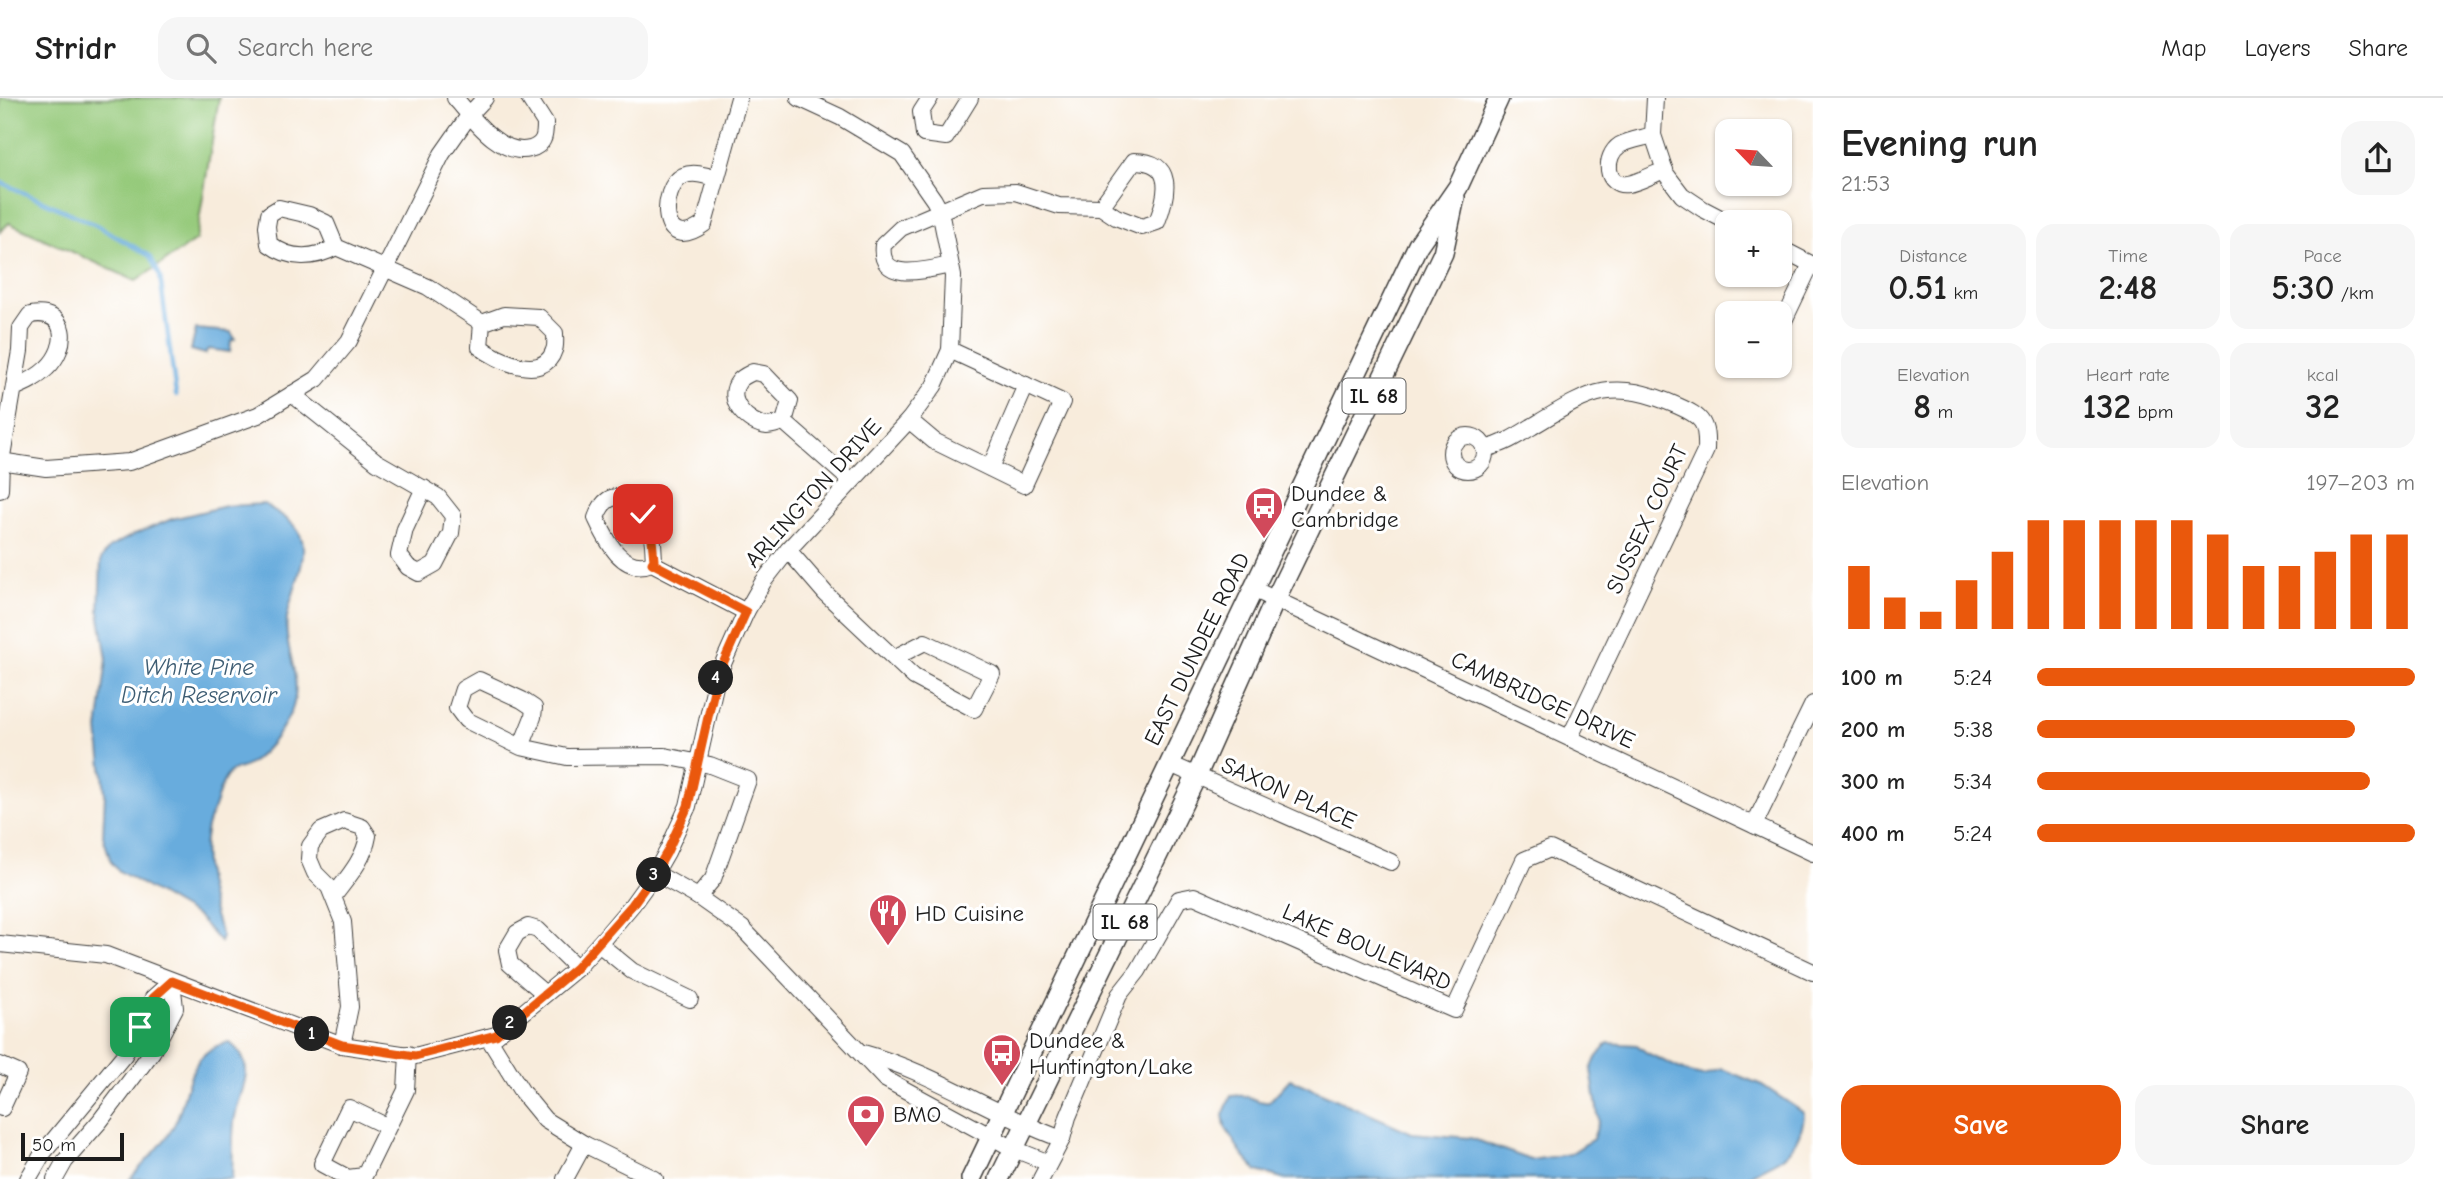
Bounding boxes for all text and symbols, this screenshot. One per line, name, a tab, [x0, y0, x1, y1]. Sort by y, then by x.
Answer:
search box	[158, 17, 648, 80]
text: Stridr	[35, 29, 116, 67]
icon: search	[182, 29, 220, 67]
text: Search here	[238, 33, 373, 63]
text: Map	[2161, 34, 2207, 62]
text: Layers	[2245, 34, 2310, 62]
text: Share	[2348, 34, 2408, 62]
north arrow	[1715, 119, 1792, 196]
map controls	[1715, 119, 1792, 378]
button: share	[2341, 121, 2415, 195]
text: Evening run	[1841, 122, 2038, 166]
text: 21:53	[1841, 170, 1890, 197]
button: +	[1715, 210, 1792, 287]
text: Distance	[1899, 245, 1967, 267]
text: Time	[2108, 245, 2148, 267]
text: Pace	[2304, 245, 2342, 267]
text: 0.51	[1888, 267, 1947, 308]
text: 2:48	[2098, 267, 2158, 308]
text: 5:30	[2271, 267, 2334, 308]
text: km	[1947, 282, 1978, 304]
text: /km	[2334, 282, 2374, 304]
button: −	[1715, 301, 1792, 378]
text: Elevation	[1897, 364, 1970, 386]
text: Heart rate	[2086, 364, 2170, 386]
text: kcal	[2307, 364, 2339, 386]
road number: IL 68	[1342, 378, 1406, 414]
text: 8	[1913, 386, 1931, 427]
text: 132	[2083, 386, 2131, 427]
text: 32	[2305, 386, 2340, 427]
text: m	[1931, 401, 1953, 423]
text: bpm	[2131, 401, 2173, 423]
street label: ARLINGTON DRIVE	[739, 413, 887, 573]
street label: SUSSEX COURT	[1601, 440, 1693, 598]
text: Elevation	[1841, 469, 1929, 496]
text: 197–203 m	[2306, 469, 2415, 496]
place label: Dundee & Cambridge	[1291, 480, 1399, 533]
pin	[613, 484, 673, 544]
bus stop icon: Dundee & Cambridge	[1243, 485, 1285, 540]
icon: check	[624, 495, 662, 533]
street label: EAST DUNDEE ROAD	[1139, 548, 1255, 750]
street label: CAMBRIDGE DRIVE	[1447, 646, 1639, 754]
water label: White Pine Ditch Reservoir	[121, 653, 278, 709]
pin: 4	[698, 660, 734, 696]
text: 100 m	[1841, 664, 1903, 691]
text: 5:24	[1953, 664, 1993, 691]
text: 4	[711, 666, 720, 688]
text: 200 m	[1841, 716, 1905, 743]
text: 5:38	[1953, 716, 1993, 743]
street label: SAXON PLACE	[1217, 751, 1361, 835]
text: 300 m	[1841, 768, 1905, 795]
text: 5:34	[1953, 768, 1992, 795]
text: 400 m	[1841, 820, 1905, 847]
text: 5:24	[1953, 820, 1993, 847]
pin: 3	[636, 858, 672, 892]
text: 3	[649, 863, 658, 885]
restaurant icon: HD Cuisine	[867, 892, 909, 947]
street label: LAKE BOULEVARD	[1278, 898, 1456, 996]
place label: HD Cuisine	[915, 900, 1024, 927]
road number: IL 68	[1094, 904, 1156, 940]
pin	[110, 997, 170, 1057]
pin: 2	[492, 1006, 528, 1040]
icon: arrive	[121, 1008, 159, 1046]
text: 2	[505, 1011, 514, 1033]
pin: 1	[294, 1016, 330, 1052]
text: 1	[308, 1022, 315, 1044]
place label: Dundee & Huntington/Lake	[1029, 1027, 1193, 1080]
bus stop icon: Dundee & Huntington/Lake	[981, 1032, 1023, 1087]
button: Save	[1841, 1085, 2121, 1165]
button: Share	[2135, 1085, 2415, 1165]
bank icon: BMO	[845, 1093, 887, 1148]
place label: BMO	[893, 1101, 941, 1128]
scale bar	[21, 1130, 124, 1162]
text: 50 m	[32, 1134, 76, 1156]

